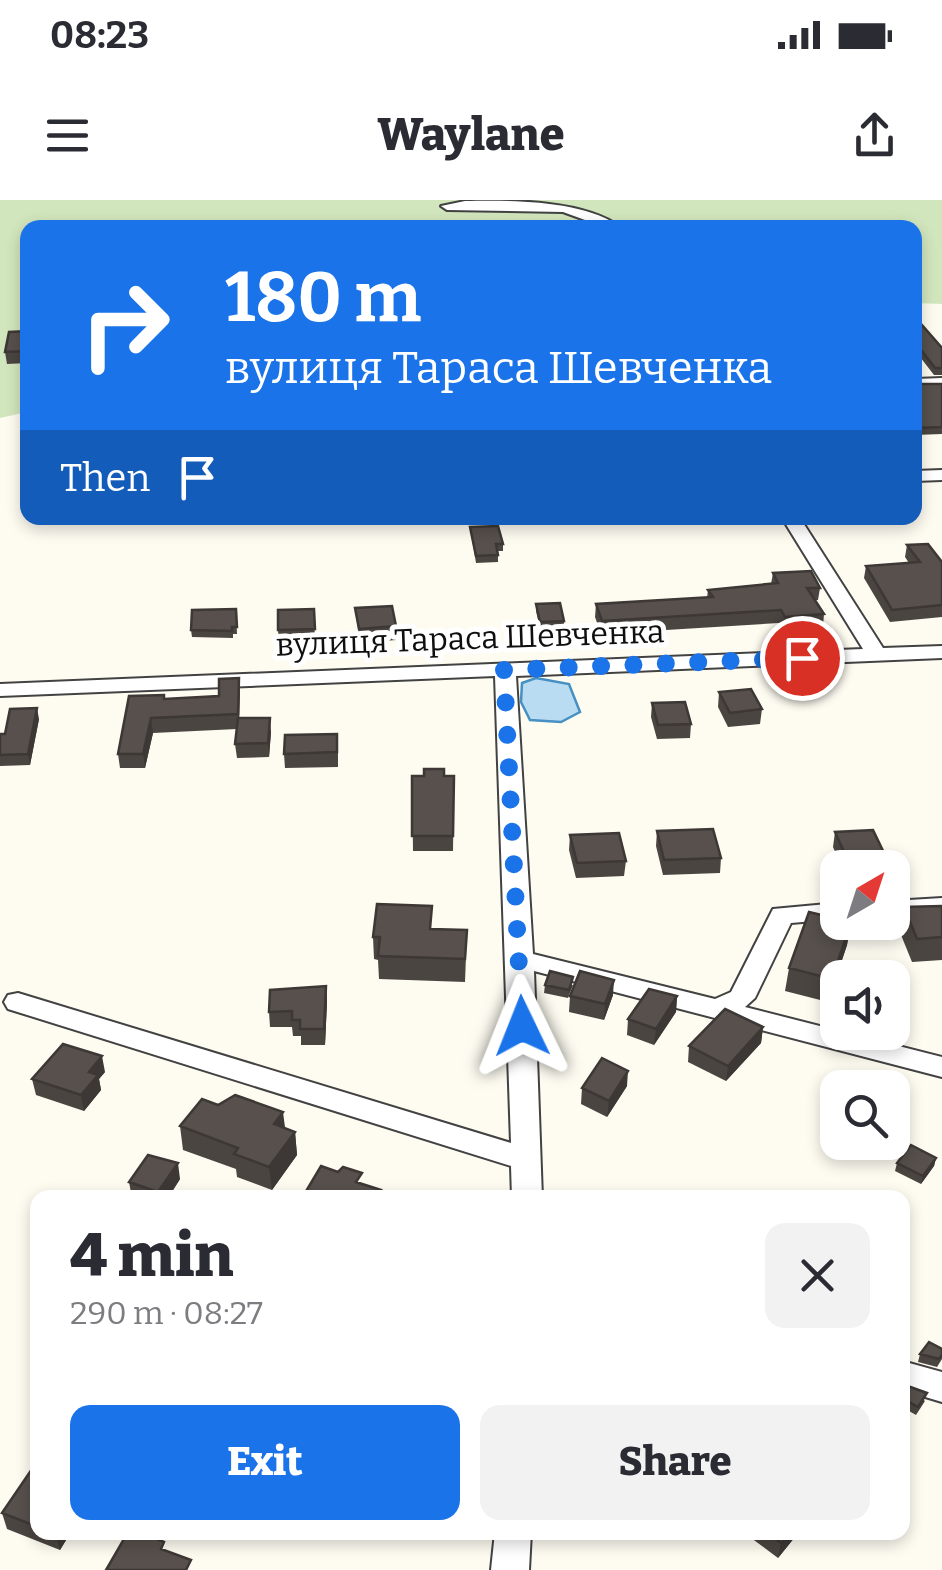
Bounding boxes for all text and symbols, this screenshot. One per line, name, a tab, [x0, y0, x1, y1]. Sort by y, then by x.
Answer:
text: 08:23	[50, 12, 149, 58]
icon: menu	[40, 108, 95, 163]
text: Waylane	[377, 108, 565, 162]
icon: share	[847, 108, 902, 163]
text: 180 m	[225, 256, 421, 340]
icon: right	[60, 260, 190, 390]
text: вулиця Тараса Шевченка	[225, 341, 772, 395]
icon: arrive	[170, 450, 225, 505]
text: Then	[60, 455, 150, 501]
street label: вулиця Тараса Шевченка	[275, 612, 665, 664]
pin	[760, 616, 845, 701]
icon: arrive	[775, 631, 830, 686]
north arrow	[820, 850, 910, 940]
map controls	[820, 850, 910, 1160]
button: sound	[820, 960, 910, 1050]
position arrow	[470, 974, 574, 1078]
button: search	[820, 1070, 910, 1160]
text: 4 min	[70, 1220, 233, 1292]
button: close	[765, 1223, 870, 1328]
text: 290 m · 08:27	[70, 1294, 263, 1332]
button: Exit	[70, 1405, 460, 1520]
button: Share	[480, 1405, 870, 1520]

